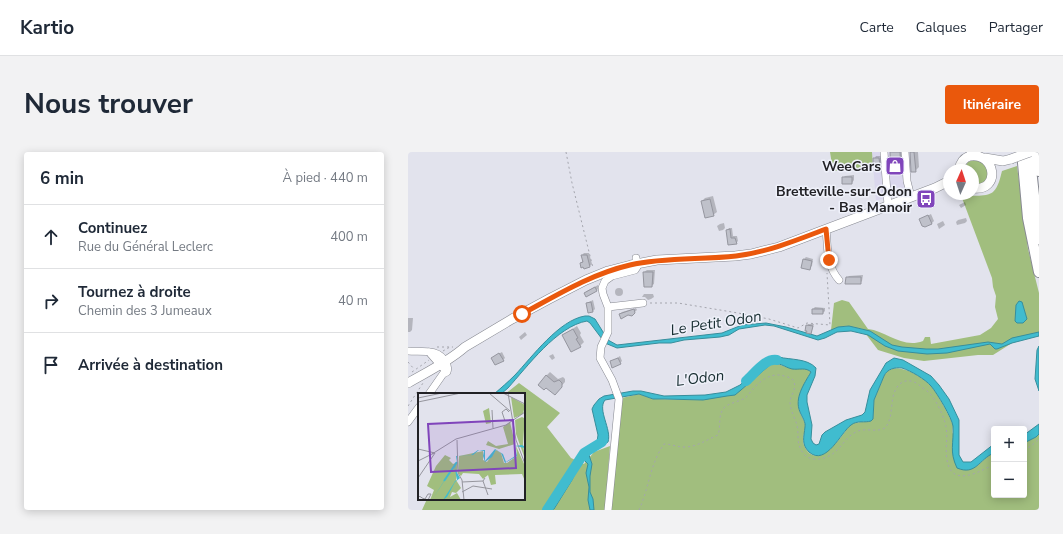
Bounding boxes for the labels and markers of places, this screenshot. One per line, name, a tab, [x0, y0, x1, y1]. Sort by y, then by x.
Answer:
shop icon: WeeCars	[884, 155, 906, 177]
place label: WeeCars	[822, 157, 881, 176]
place label: Bretteville-sur-Odon - Bas Manoir	[776, 182, 913, 217]
bus stop icon: Bretteville-sur-Odon - Bas Manoir	[915, 188, 937, 210]

